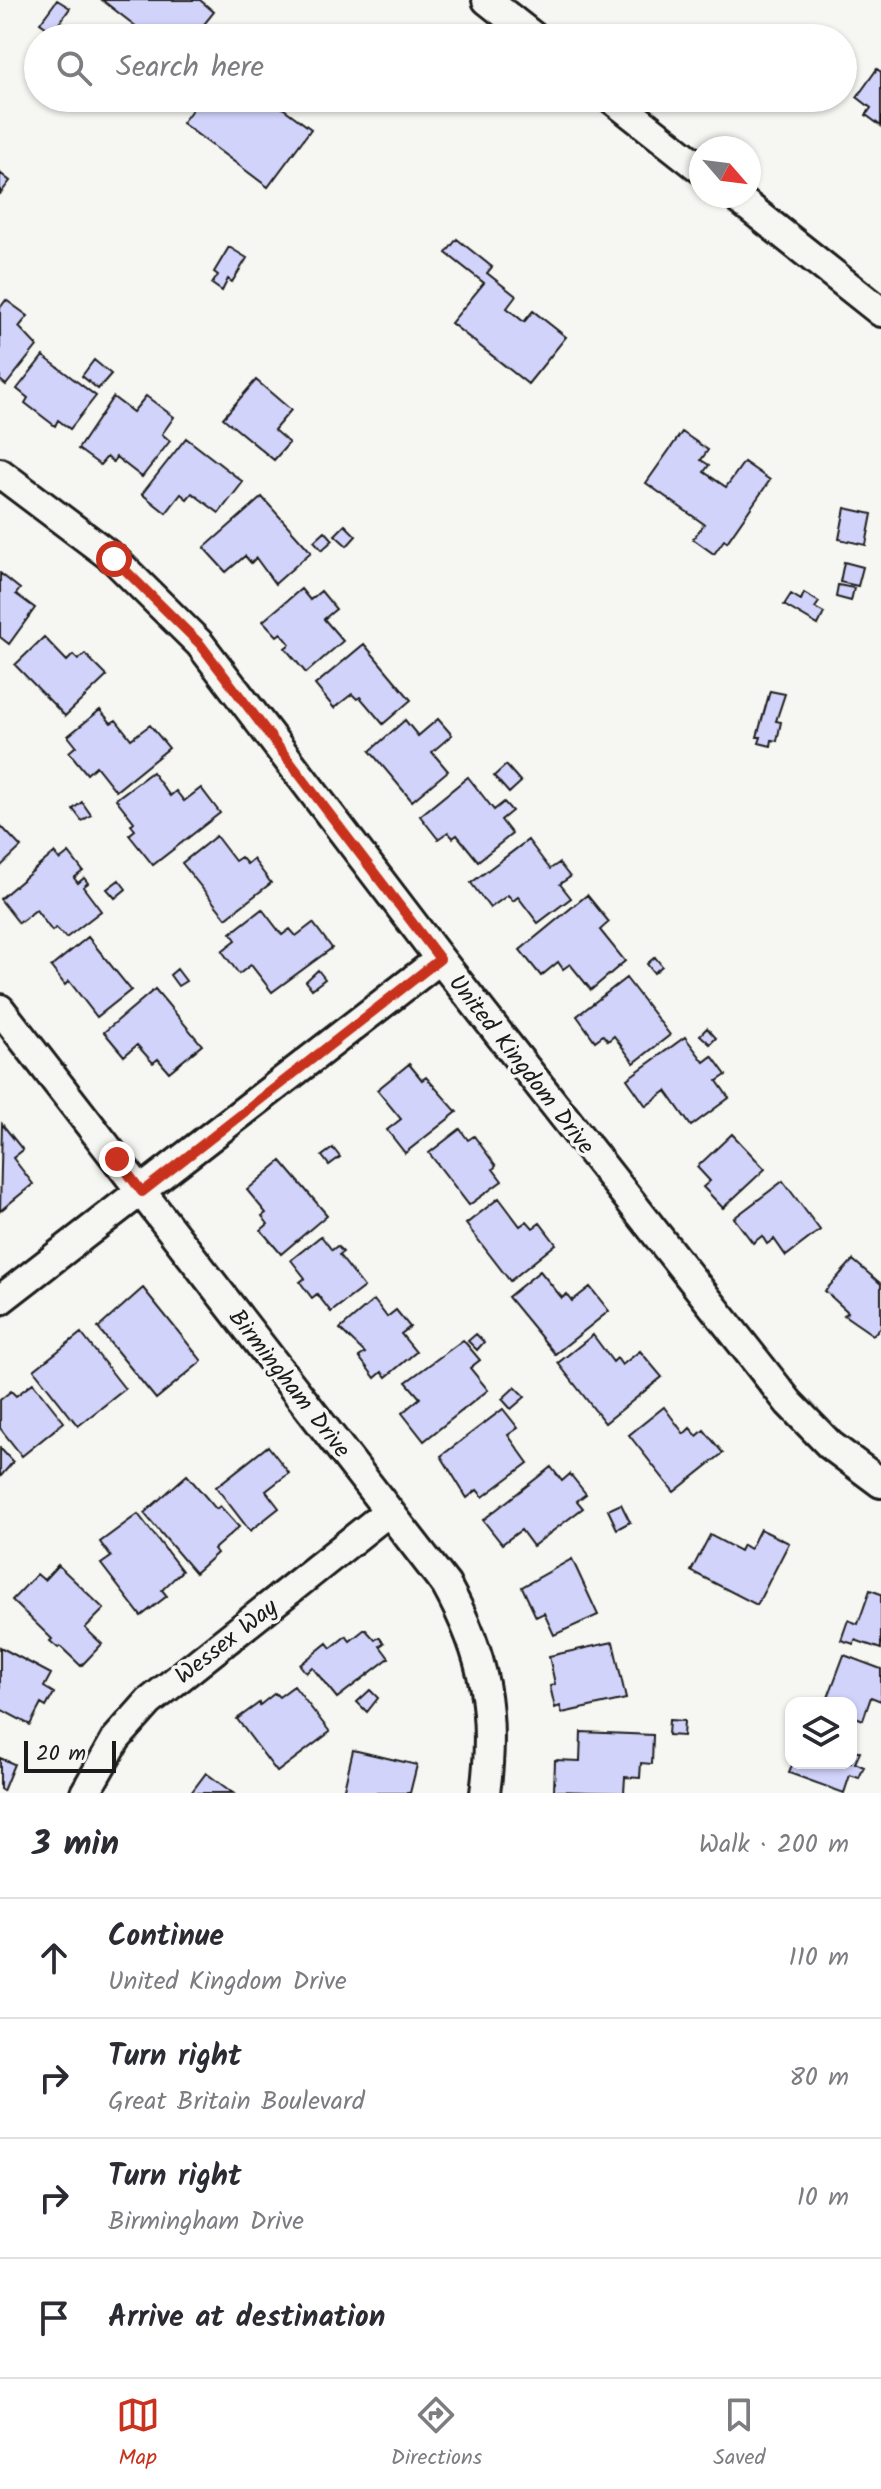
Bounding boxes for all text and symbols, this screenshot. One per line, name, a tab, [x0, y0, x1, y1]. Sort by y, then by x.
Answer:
search box	[24, 24, 857, 112]
text: Search here	[116, 44, 264, 92]
icon: search	[52, 46, 96, 90]
north arrow	[689, 136, 761, 208]
route start	[96, 541, 132, 577]
street label: United Kingdom Drive	[438, 966, 604, 1164]
route end	[99, 1141, 135, 1177]
street label: Birmingham Drive	[218, 1301, 360, 1467]
street label: Wessex Way	[167, 1589, 288, 1695]
map controls	[785, 1697, 857, 1769]
button: layers	[785, 1697, 857, 1769]
scale bar	[24, 1737, 116, 1773]
text: 20 m	[36, 1737, 86, 1772]
text: 3 min	[32, 1818, 119, 1872]
text: Walk · 200 m	[699, 1824, 849, 1866]
text: Continue	[108, 1913, 224, 1961]
icon: ahead	[32, 1936, 76, 1980]
text: 110 m	[789, 1937, 849, 1979]
text: United Kingdom Drive	[108, 1961, 347, 2003]
text: Turn right	[108, 2033, 241, 2081]
icon: right	[32, 2056, 76, 2100]
text: 80 m	[789, 2057, 849, 2099]
text: Great Britain Boulevard	[108, 2081, 365, 2123]
text: Turn right	[108, 2153, 241, 2201]
icon: right	[32, 2176, 76, 2220]
text: 10 m	[797, 2177, 849, 2219]
text: Birmingham Drive	[108, 2201, 304, 2243]
text: Arrive at destination	[108, 2294, 385, 2342]
icon: arrive	[32, 2296, 76, 2340]
tab: Map	[116, 2393, 160, 2476]
tab: Directions	[391, 2393, 482, 2476]
tab: Saved	[713, 2393, 765, 2476]

